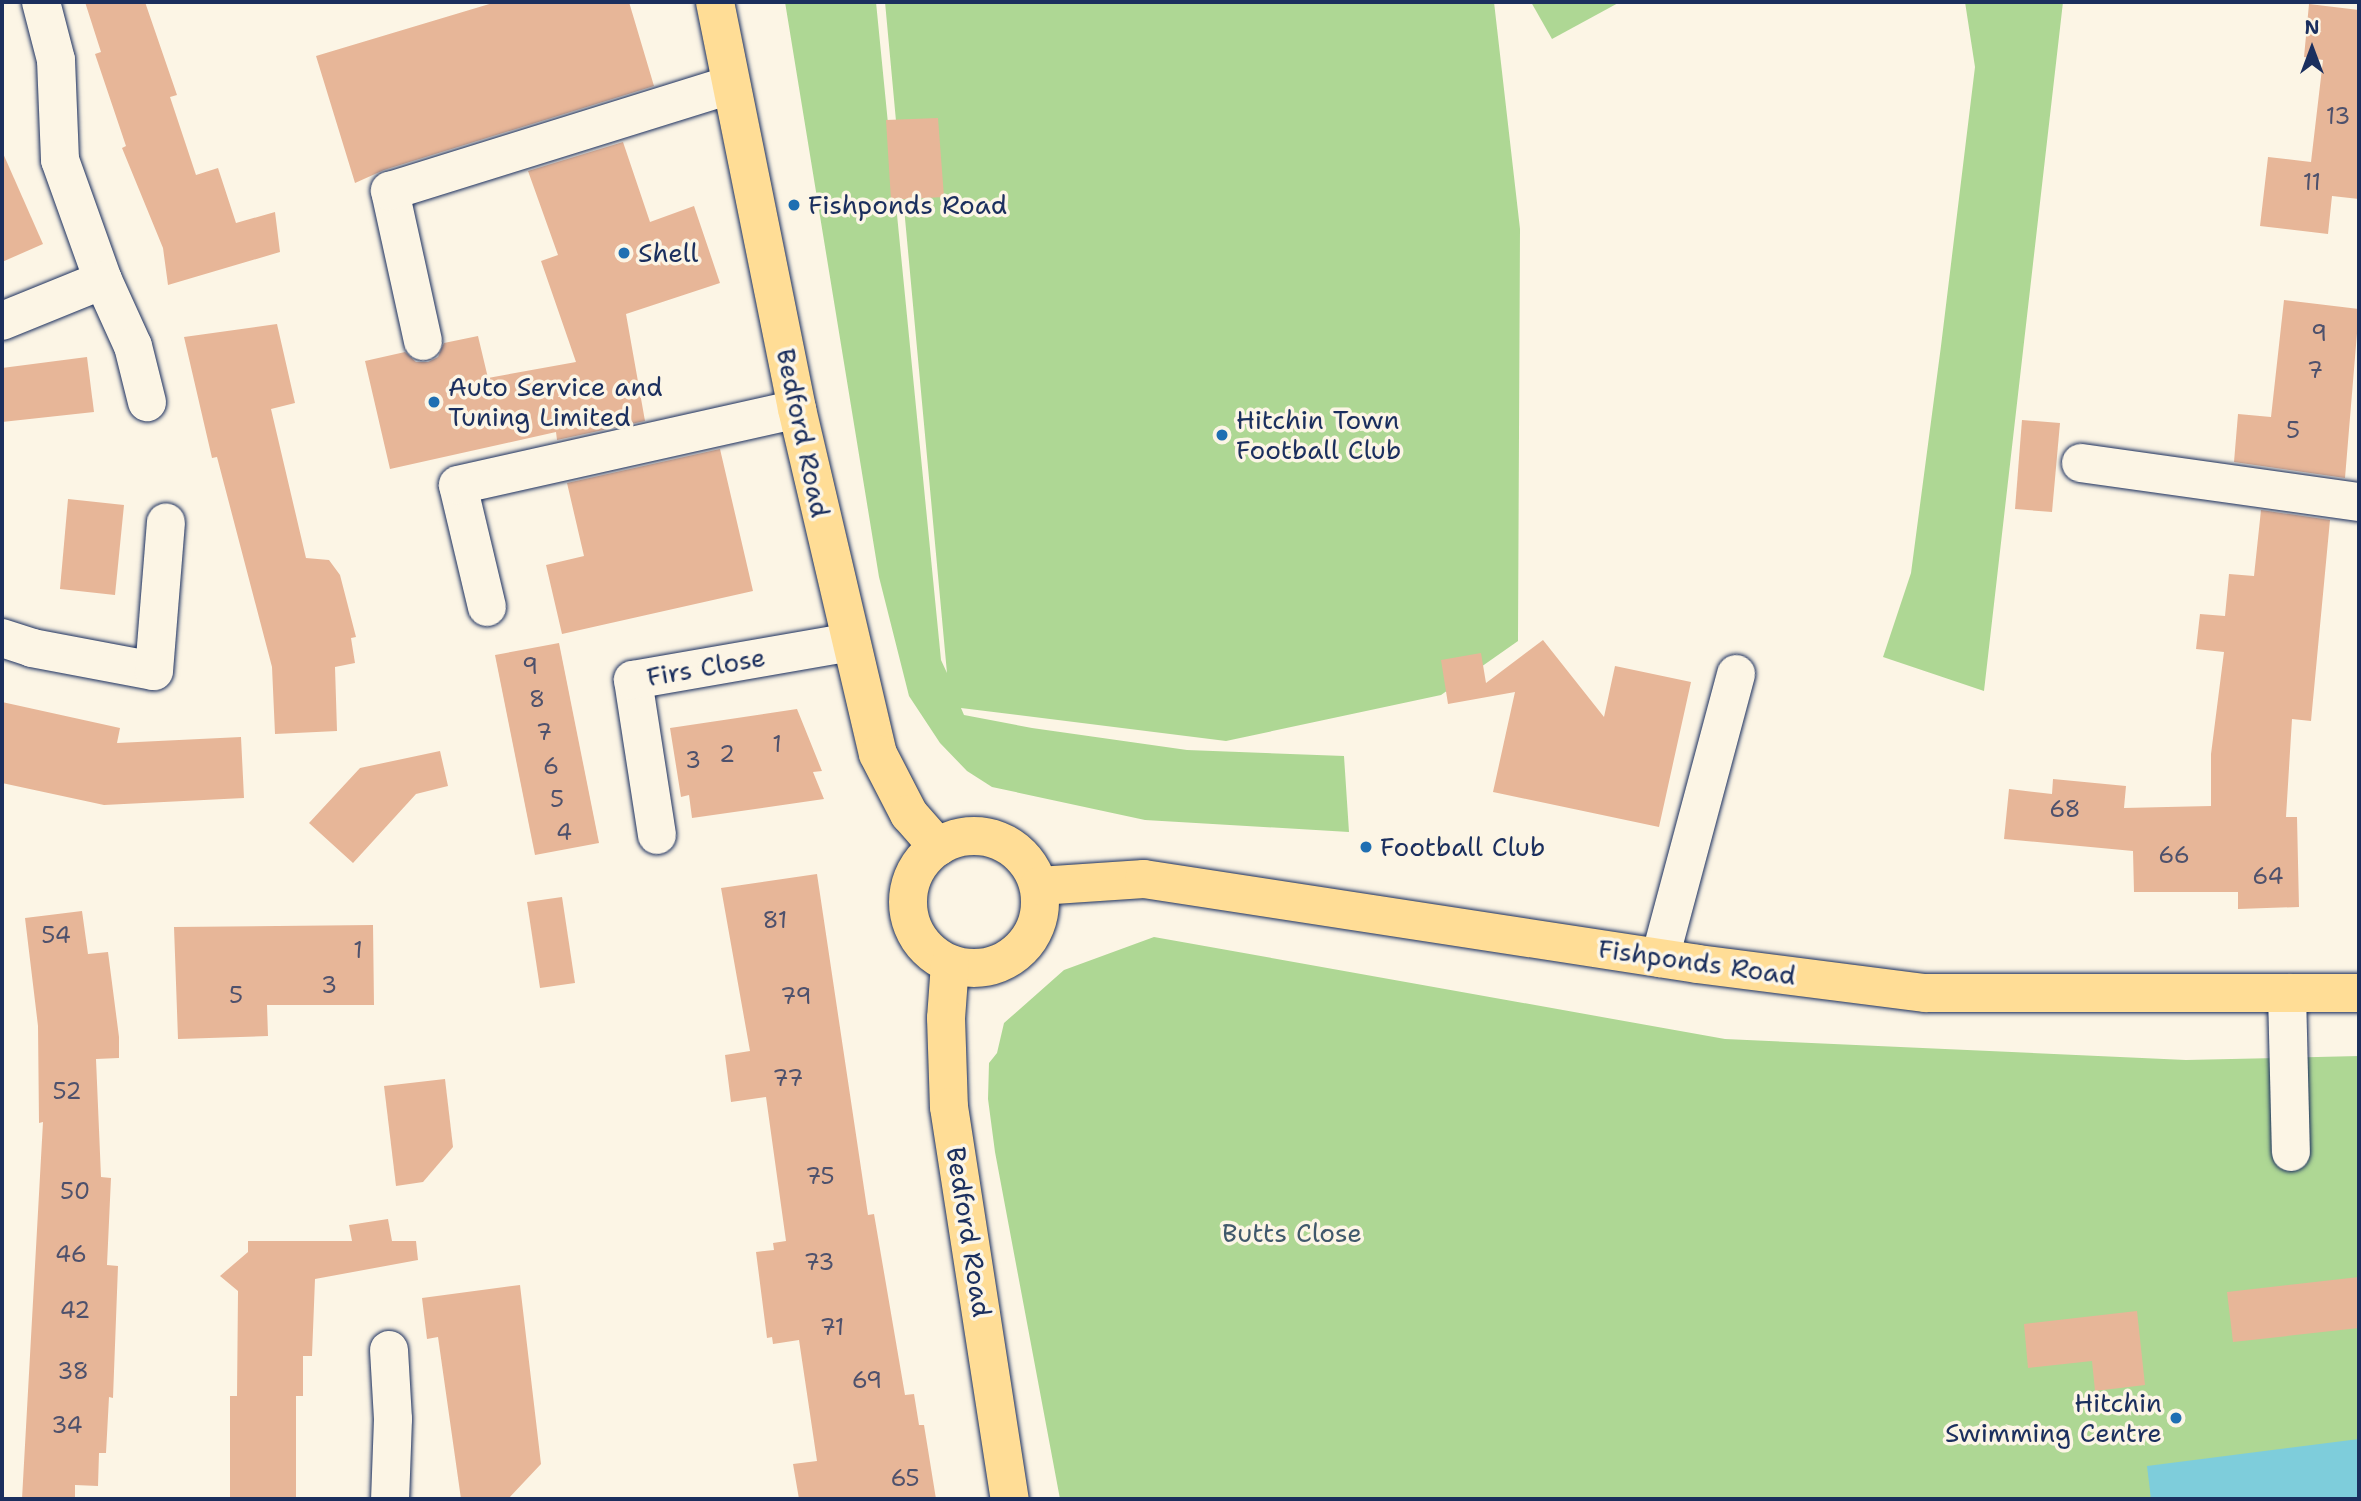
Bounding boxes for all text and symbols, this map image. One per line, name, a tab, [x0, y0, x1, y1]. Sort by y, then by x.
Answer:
north arrow	[2277, 14, 2347, 84]
text: N	[2304, 15, 2320, 40]
house number: 13	[2326, 102, 2350, 130]
house number: 11	[2303, 168, 2321, 196]
place label: Fishponds Road	[808, 189, 1007, 221]
marker: Fishponds Road	[786, 197, 802, 213]
place label: Shell	[638, 237, 698, 269]
marker: Shell	[616, 245, 632, 261]
house number: 9	[2311, 319, 2327, 347]
street label: Bedford Road	[770, 346, 836, 520]
house number: 7	[2307, 356, 2323, 384]
place label: Auto Service and Tuning Limited	[448, 371, 663, 432]
marker: Auto Service and Tuning Limited	[426, 394, 442, 410]
place label: Hitchin Town Football Club	[1236, 404, 1401, 466]
house number: 5	[2286, 416, 2300, 444]
marker: Hitchin Town Football Club	[1214, 427, 1230, 443]
street label: Firs Close	[644, 641, 768, 693]
house number: 9	[522, 652, 538, 680]
house number: 8	[529, 685, 545, 713]
house number: 7	[536, 718, 552, 746]
house number: 1	[772, 730, 782, 758]
house number: 2	[719, 740, 735, 768]
house number: 3	[685, 746, 701, 774]
house number: 6	[543, 752, 559, 780]
house number: 5	[550, 785, 564, 813]
house number: 68	[2049, 795, 2081, 823]
house number: 4	[556, 818, 572, 846]
place label: Football Club	[1380, 831, 1545, 863]
marker: Football Club	[1358, 839, 1374, 855]
house number: 66	[2158, 841, 2190, 869]
house number: 64	[2252, 862, 2284, 890]
house number: 81	[763, 906, 787, 934]
house number: 54	[41, 921, 71, 949]
street label: Fishponds Road	[1596, 933, 1798, 991]
house number: 1	[353, 936, 363, 964]
house number: 3	[321, 971, 337, 999]
house number: 5	[229, 981, 243, 1009]
house number: 79	[780, 982, 812, 1010]
house number: 77	[773, 1064, 803, 1092]
house number: 52	[53, 1077, 81, 1105]
street label: Bedford Road	[940, 1145, 998, 1319]
house number: 75	[805, 1162, 835, 1190]
house number: 50	[60, 1177, 90, 1205]
park label: Butts Close	[1222, 1217, 1362, 1249]
house number: 46	[55, 1240, 87, 1268]
house number: 73	[804, 1248, 834, 1276]
house number: 42	[60, 1296, 90, 1324]
house number: 71	[820, 1313, 844, 1341]
house number: 38	[57, 1357, 89, 1385]
house number: 69	[852, 1366, 882, 1394]
place label: Hitchin Swimming Centre	[1945, 1387, 2162, 1448]
marker: Hitchin Swimming Centre	[2168, 1410, 2184, 1426]
house number: 34	[51, 1411, 83, 1439]
house number: 65	[890, 1464, 920, 1492]

